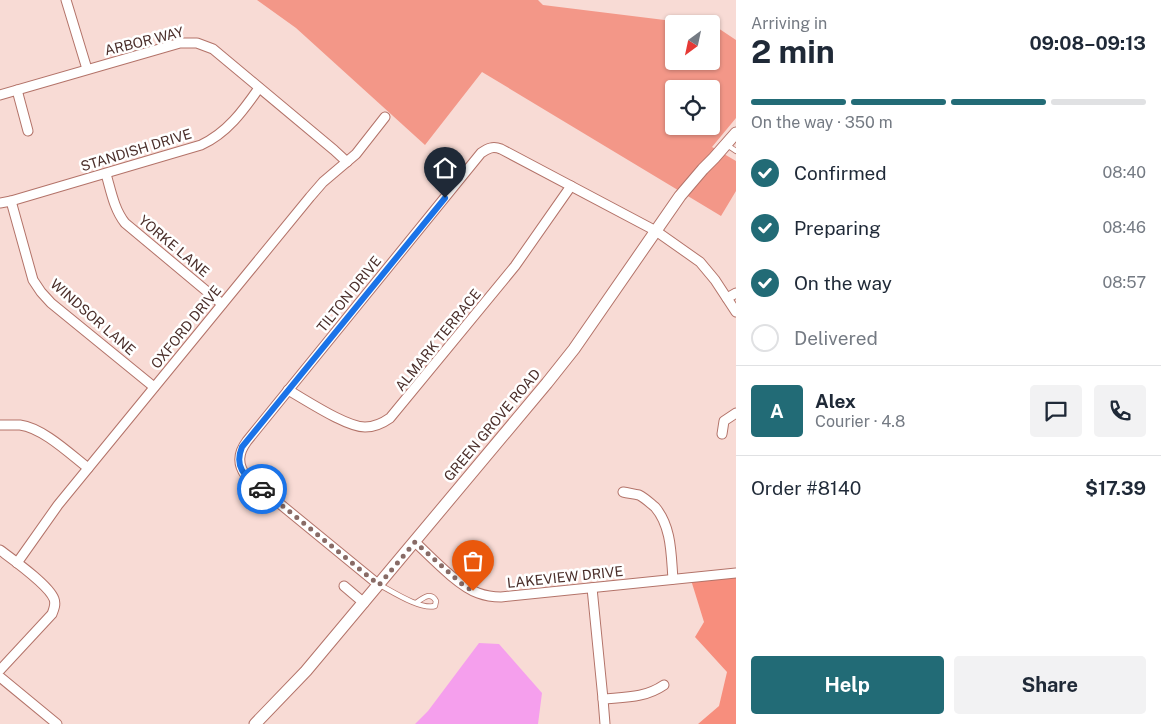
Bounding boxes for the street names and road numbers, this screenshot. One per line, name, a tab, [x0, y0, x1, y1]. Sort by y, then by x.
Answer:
street label: ARBOR WAY	[103, 23, 186, 59]
street label: STANDISH DRIVE	[79, 126, 193, 174]
street label: YORKE LANE	[136, 212, 212, 280]
street label: TILTON DRIVE	[314, 253, 384, 335]
street label: WINDSOR LANE	[47, 276, 139, 358]
street label: OXFORD DRIVE	[148, 282, 224, 372]
street label: ALMARK TERRACE	[392, 286, 484, 394]
street label: GREEN GROVE ROAD	[440, 366, 544, 484]
street label: LAKEVIEW DRIVE	[506, 563, 624, 591]

